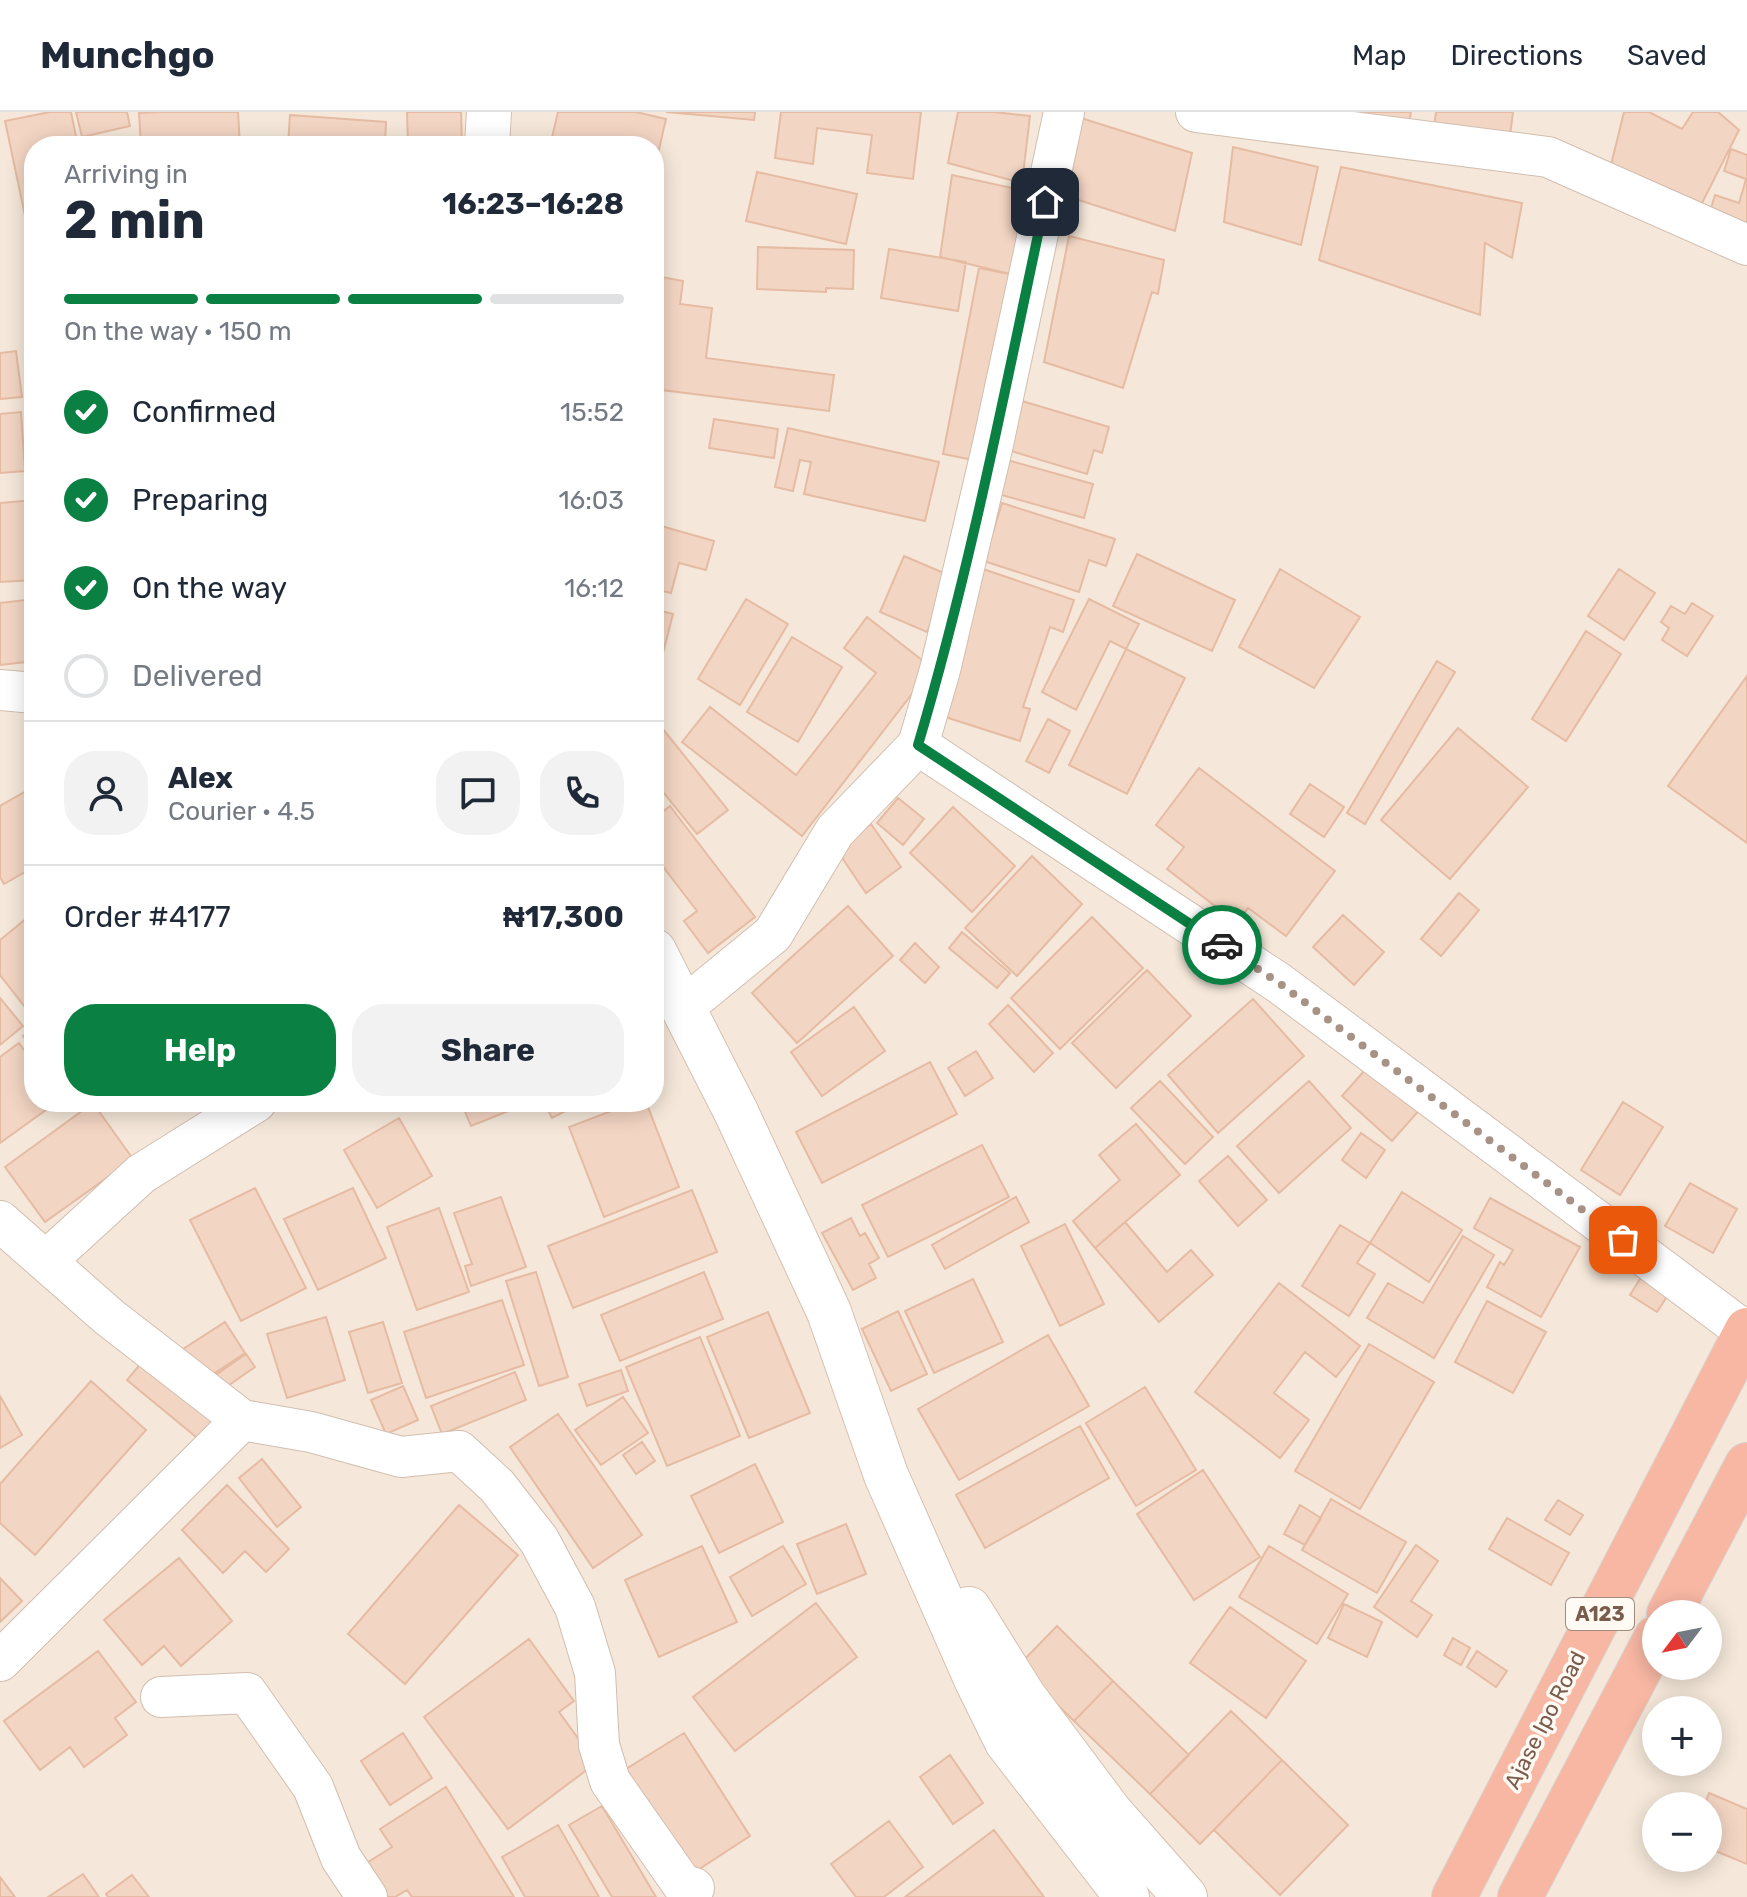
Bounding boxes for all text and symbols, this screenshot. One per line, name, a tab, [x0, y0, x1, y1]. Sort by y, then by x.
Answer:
text: Munchgo	[40, 32, 215, 78]
text: Map	[1352, 39, 1406, 72]
text: Directions	[1450, 39, 1583, 72]
text: Saved	[1627, 39, 1707, 72]
text: Arriving in	[64, 159, 188, 190]
pin	[1011, 168, 1079, 236]
icon: home	[1023, 180, 1067, 224]
text: 16:23–16:28	[442, 186, 624, 222]
text: 2 min	[64, 189, 205, 251]
text: On the way · 150 m	[64, 316, 292, 347]
icon: check	[64, 390, 108, 434]
text: Confirmed	[132, 394, 276, 430]
text: 15:52	[560, 397, 624, 428]
icon: check	[64, 478, 108, 522]
text: Preparing	[132, 482, 268, 518]
text: 16:03	[558, 485, 624, 516]
icon: check	[64, 566, 108, 610]
text: On the way	[132, 570, 287, 606]
text: 16:12	[564, 573, 624, 604]
text: Delivered	[132, 658, 263, 694]
button: person	[64, 751, 148, 835]
button: chat	[436, 751, 520, 835]
button: phone	[540, 751, 624, 835]
text: Alex	[168, 760, 233, 796]
text: Courier · 4.5	[168, 796, 315, 827]
text: Order #4177	[64, 899, 231, 935]
text: ₦17,300	[503, 899, 624, 935]
courier	[1182, 905, 1262, 985]
icon: car	[1200, 923, 1244, 967]
button: Help	[64, 1004, 336, 1096]
button: Share	[352, 1004, 624, 1096]
pin	[1589, 1206, 1657, 1274]
icon: bag	[1601, 1218, 1645, 1262]
road number: A123	[1566, 1598, 1634, 1630]
north arrow	[1642, 1600, 1722, 1680]
map controls	[1642, 1600, 1722, 1872]
street label: Ajase Ipo Road	[1499, 1646, 1591, 1794]
button: +	[1642, 1696, 1722, 1776]
button: −	[1642, 1792, 1722, 1872]

